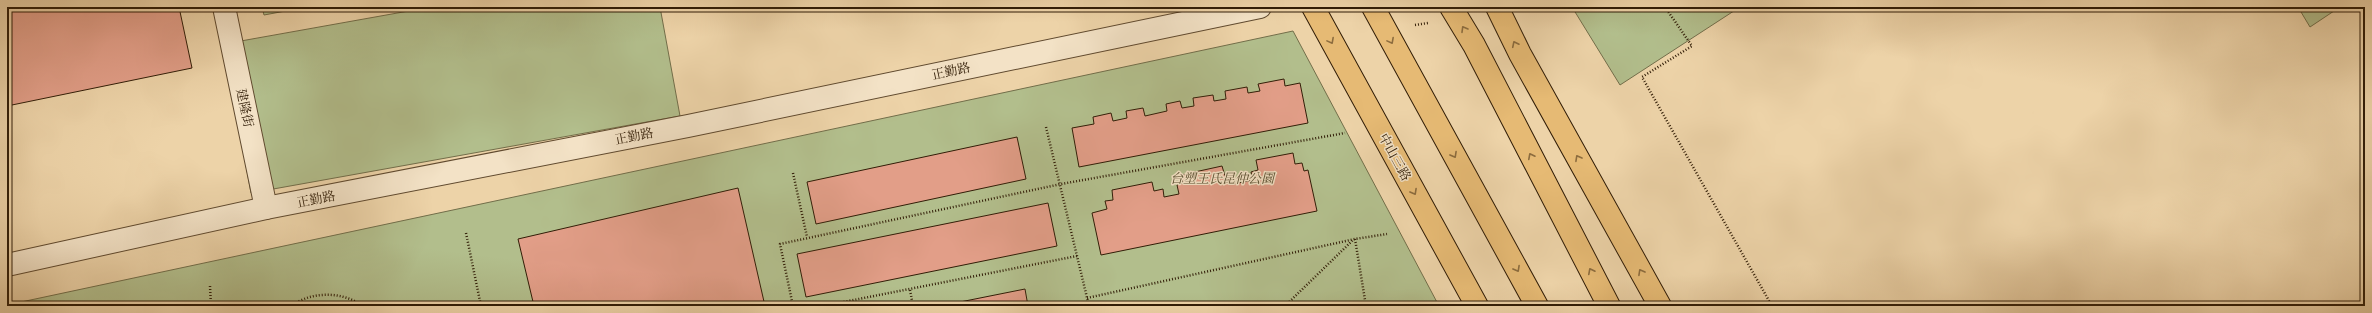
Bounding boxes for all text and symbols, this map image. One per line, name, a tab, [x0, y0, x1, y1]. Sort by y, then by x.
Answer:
one-way arrow	[1462, 26, 1469, 33]
one-way arrow	[1327, 37, 1334, 44]
one-way arrow	[1386, 37, 1394, 45]
one-way arrow	[1513, 41, 1520, 48]
street label: 正勤路	[930, 60, 972, 82]
street label: 建隆街	[234, 87, 256, 129]
street label: 正勤路	[613, 125, 655, 147]
street label: 中山三路	[1376, 131, 1414, 183]
one-way arrow	[1449, 151, 1456, 158]
one-way arrow	[1528, 153, 1536, 160]
one-way arrow	[1575, 155, 1582, 162]
park label: 台塑王氏昆仲公園	[1170, 171, 1276, 186]
street label: 正勤路	[295, 188, 337, 210]
one-way arrow	[1410, 188, 1417, 195]
one-way arrow	[1512, 265, 1519, 272]
one-way arrow	[1588, 268, 1596, 276]
one-way arrow	[1638, 269, 1645, 276]

